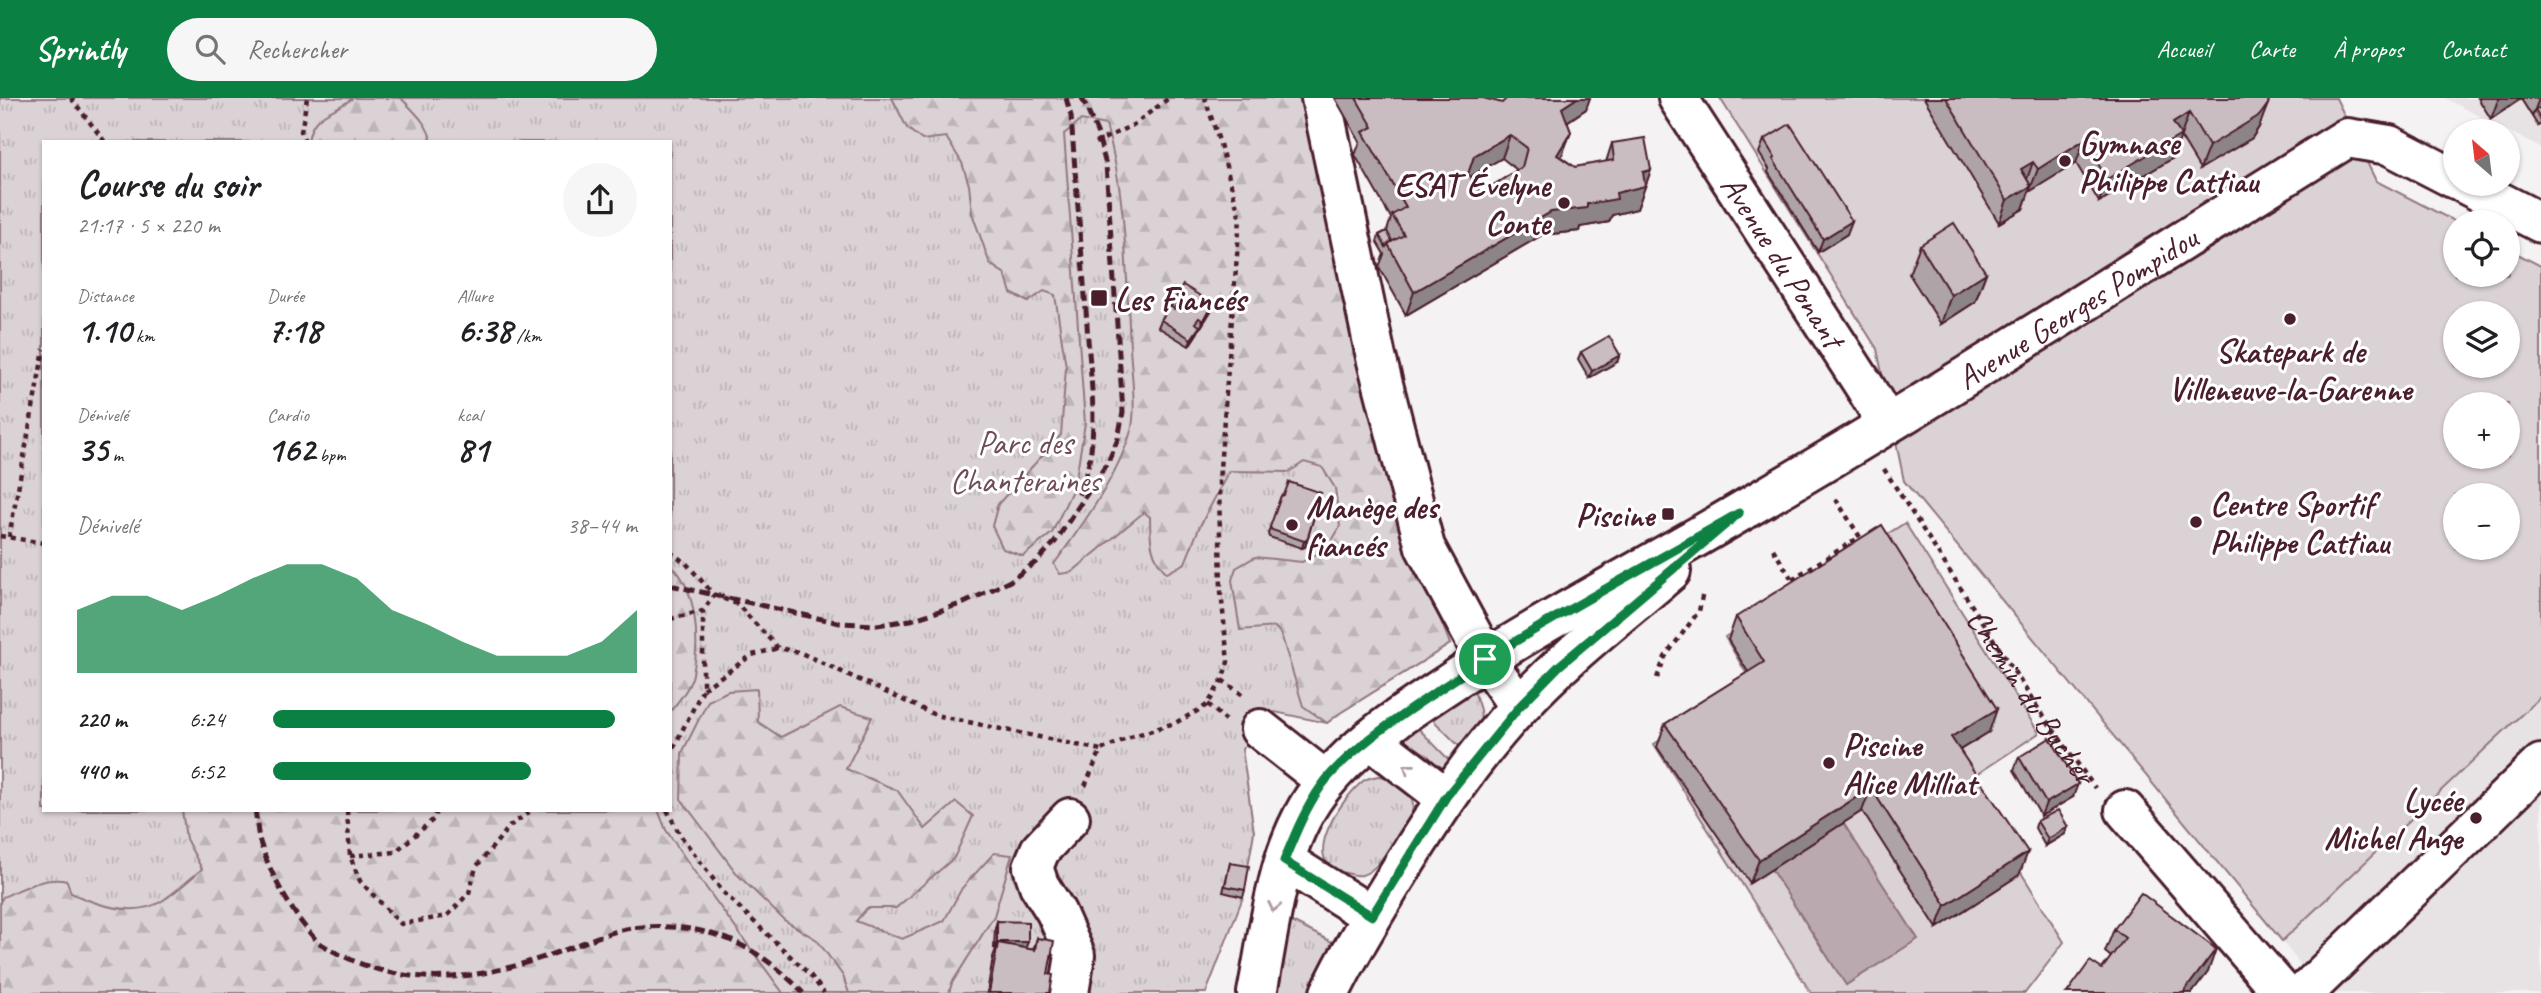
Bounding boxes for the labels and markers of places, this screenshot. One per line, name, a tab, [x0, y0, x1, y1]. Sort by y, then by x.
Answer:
place label: Gymnase Philippe Cattiau	[2079, 122, 2261, 202]
marker: Gymnase Philippe Cattiau	[2057, 153, 2073, 169]
place label: ESAT Évelyne Conte	[1395, 164, 1553, 244]
marker: ESAT Évelyne Conte	[1556, 195, 1572, 211]
place label: Les Fiancés	[1115, 278, 1249, 320]
marker: Les Fiancés	[1089, 288, 1109, 308]
marker: Skatepark de Villeneuve-la-Garenne	[2282, 311, 2298, 327]
place label: Skatepark de Villeneuve-la-Garenne	[2168, 330, 2415, 410]
place label: Centre Sportif Philippe Cattiau	[2210, 483, 2392, 563]
place label: Manège des fiancés	[1306, 486, 1441, 566]
place label: Piscine	[1576, 494, 1657, 536]
marker: Piscine	[1660, 506, 1676, 522]
marker: Centre Sportif Philippe Cattiau	[2188, 514, 2204, 530]
marker: Manège des fiancés	[1284, 517, 1300, 533]
pin	[1455, 629, 1515, 689]
place label: Piscine Alice Milliat	[1843, 724, 1980, 804]
marker: Piscine Alice Milliat	[1821, 755, 1837, 771]
place label: Lycée Michel Ange	[2324, 779, 2465, 859]
marker: Lycée Michel Ange	[2468, 810, 2484, 826]

